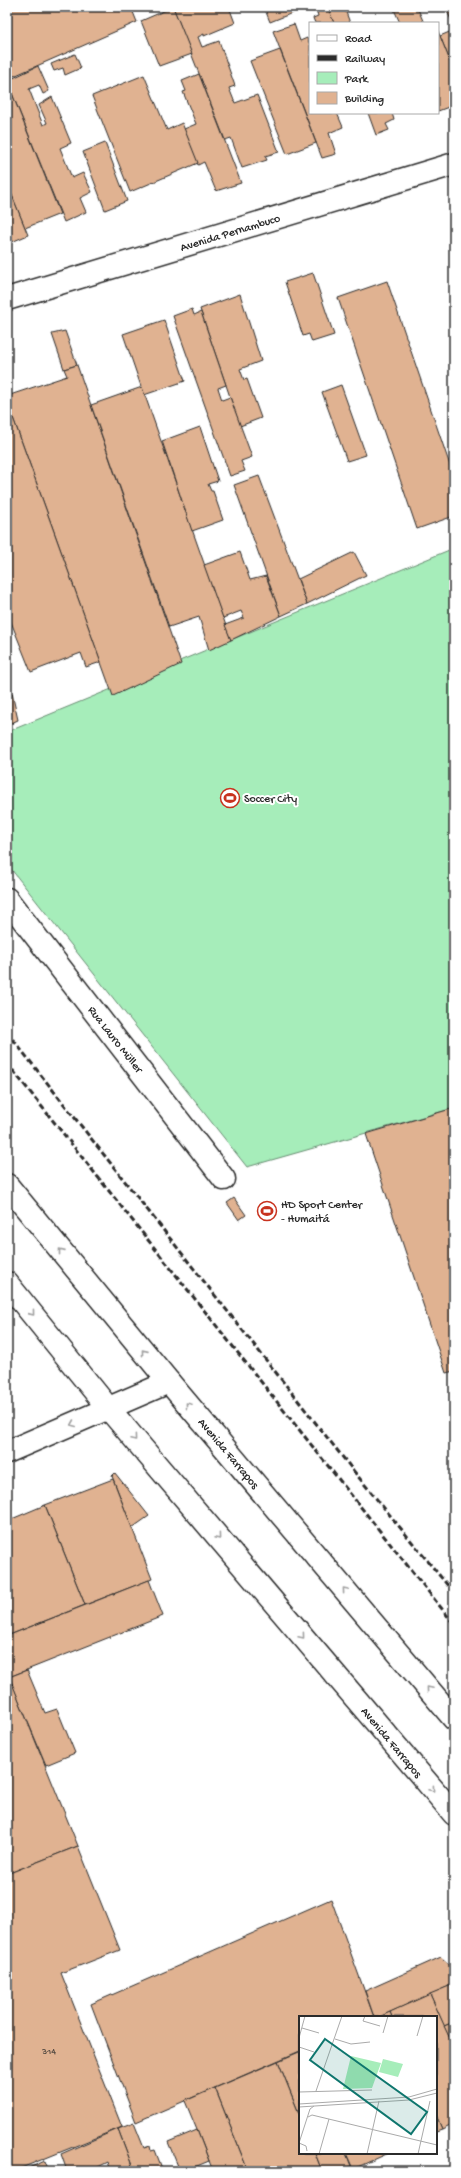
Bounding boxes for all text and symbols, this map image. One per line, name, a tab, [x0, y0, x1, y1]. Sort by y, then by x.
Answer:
legend	[309, 22, 439, 114]
text: Road	[345, 33, 372, 47]
text: Railway	[345, 53, 385, 67]
text: Park	[344, 73, 370, 87]
text: Building	[344, 93, 384, 107]
street label: Avenida Pernambuco	[179, 212, 282, 256]
sports icon: Soccer City	[219, 787, 241, 809]
place label: Soccer City	[244, 793, 297, 807]
street label: Rua Lauro Müller	[84, 1004, 146, 1078]
place label: HD Sport Center - Humaitá	[281, 1199, 364, 1227]
sports icon: HD Sport Center - Humaitá	[256, 1200, 278, 1222]
one-way arrow	[59, 1248, 66, 1256]
one-way arrow	[27, 1309, 34, 1316]
one-way arrow	[141, 1349, 148, 1356]
one-way arrow	[186, 1403, 193, 1410]
street label: Avenida Farrapos	[194, 1416, 261, 1493]
one-way arrow	[69, 1419, 77, 1427]
one-way arrow	[129, 1434, 136, 1441]
one-way arrow	[213, 1533, 220, 1540]
one-way arrow	[342, 1587, 349, 1595]
one-way arrow	[298, 1632, 305, 1639]
one-way arrow	[426, 1687, 433, 1694]
street label: Avenida Farrapos	[357, 1705, 424, 1782]
one-way arrow	[427, 1784, 434, 1792]
inset map	[299, 2016, 437, 2154]
house number: 314	[41, 2046, 56, 2058]

